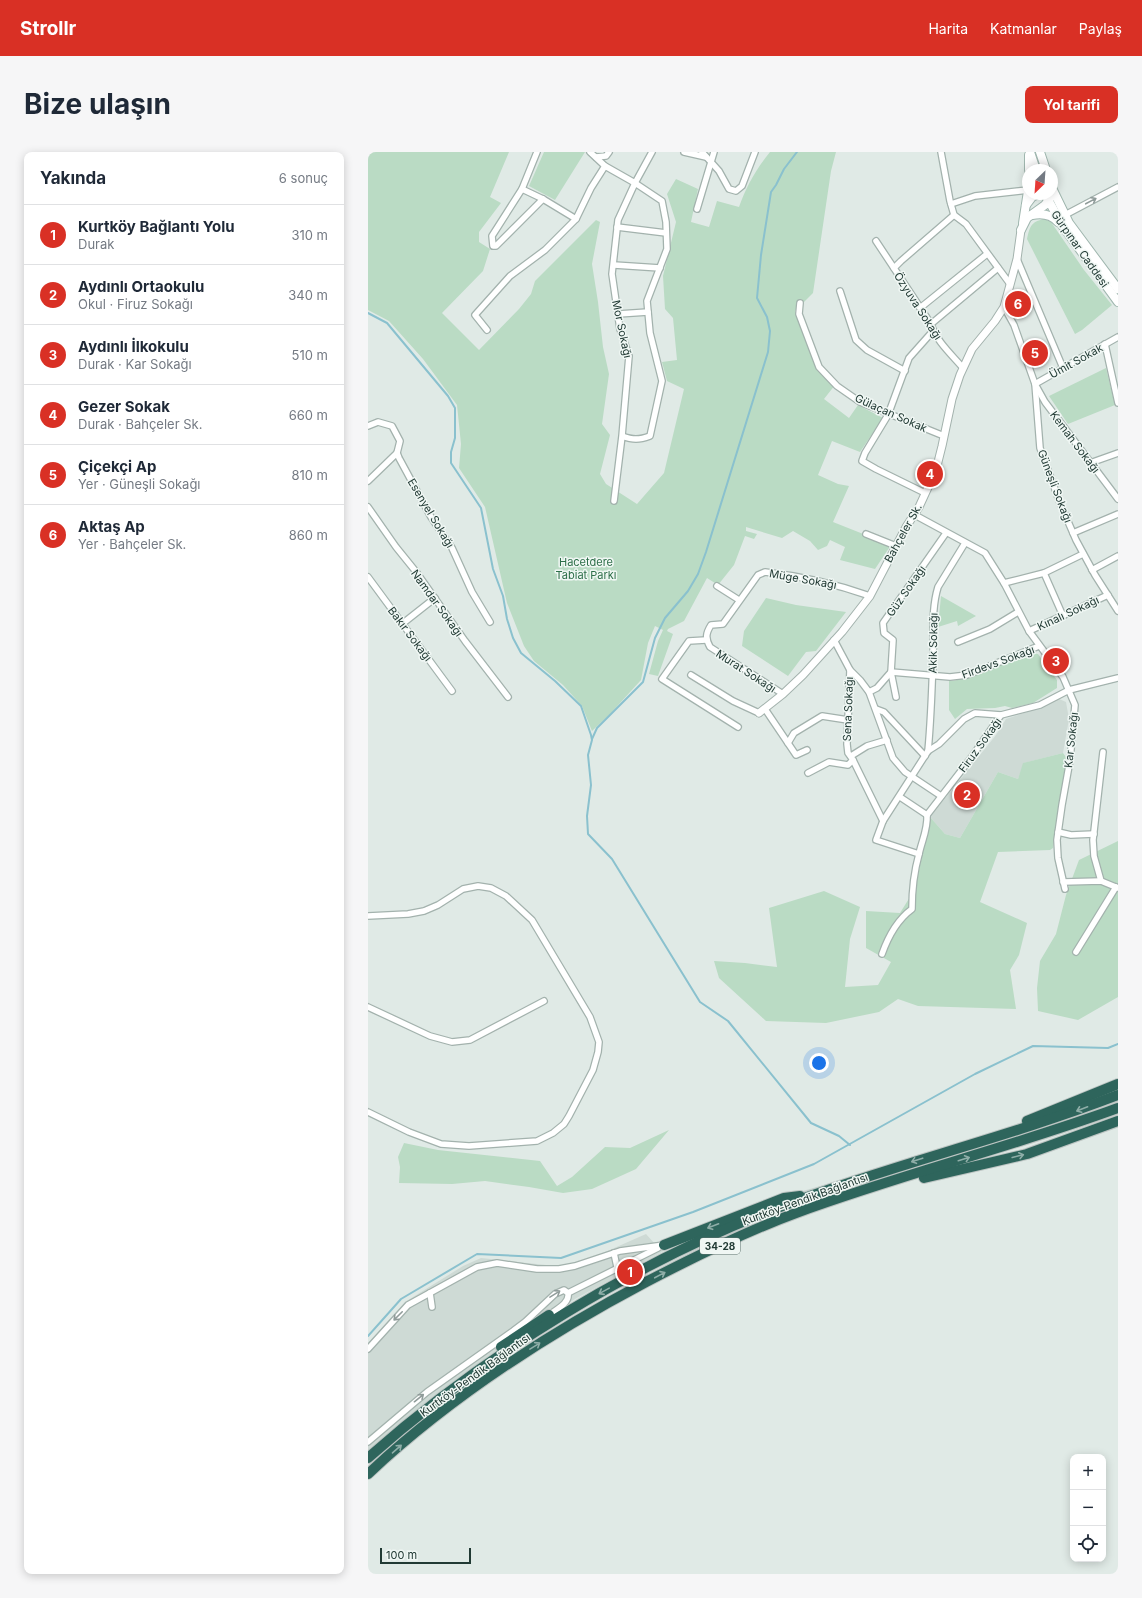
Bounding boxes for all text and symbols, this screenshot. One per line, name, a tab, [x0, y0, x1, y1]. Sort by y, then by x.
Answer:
text: Strollr	[20, 17, 76, 40]
text: Harita	[928, 20, 968, 37]
text: Katmanlar	[990, 20, 1057, 37]
text: Paylaş	[1079, 20, 1122, 37]
button: Yol tarifi	[1025, 86, 1118, 123]
text: Bize ulaşın	[24, 87, 171, 121]
north arrow	[1022, 164, 1058, 200]
text: Yakında	[40, 168, 106, 188]
text: 6 sonuç	[279, 170, 328, 186]
one-way arrow	[1085, 197, 1097, 204]
street label: Gürpınar Caddesi	[1048, 208, 1112, 290]
text: Kurtköy Bağlantı Yolu	[78, 217, 235, 236]
text: 1	[50, 227, 56, 243]
text: 310 m	[291, 227, 328, 243]
text: Durak	[78, 236, 114, 252]
street label: Özyuva Sokağı	[891, 270, 945, 342]
text: Aydınlı Ortaokulu	[78, 277, 204, 296]
text: 2	[49, 287, 57, 303]
text: 340 m	[288, 287, 328, 303]
pin: 6	[1005, 289, 1031, 319]
text: Okul · Firuz Sokağı	[78, 296, 193, 312]
street label: Mor Sokağı	[609, 299, 635, 359]
text: Aydınlı İlkokulu	[78, 337, 189, 356]
pin: 5	[1022, 338, 1048, 368]
street label: Ümit Sokak	[1047, 341, 1105, 381]
text: 3	[49, 347, 57, 363]
text: 510 m	[292, 347, 328, 363]
text: Durak · Kar Sokağı	[78, 356, 192, 372]
street label: Gülaçan Sokak	[853, 391, 929, 435]
text: Gezer Sokak	[78, 397, 170, 416]
text: 4	[49, 407, 57, 423]
text: 660 m	[289, 407, 328, 423]
street label: Kemah Sokağı	[1047, 408, 1103, 476]
text: Durak · Bahçeler Sk.	[78, 416, 202, 432]
street label: Güneşli Sokağı	[1035, 447, 1075, 525]
text: Çiçekçi Ap	[78, 457, 156, 476]
pin: 4	[917, 459, 943, 489]
text: 5	[49, 467, 57, 483]
text: 810 m	[291, 467, 328, 483]
text: Yer · Güneşli Sokağı	[78, 476, 201, 492]
street label: Esenyel Sokağı	[405, 476, 457, 550]
street label: Bahçeler Sk.	[881, 501, 925, 565]
text: Aktaş Ap	[78, 517, 145, 536]
text: 6	[49, 527, 57, 543]
text: 860 m	[289, 527, 328, 543]
text: Yer · Bahçeler Sk.	[78, 536, 186, 552]
park label: Hacetdere Tabiat Parkı	[556, 555, 616, 582]
street label: Güz Sokağı	[883, 563, 929, 619]
street label: Müge Sokağı	[768, 566, 838, 592]
street label: Namdar Sokağı	[408, 567, 466, 639]
street label: Kınalı Sokağı	[1035, 593, 1101, 633]
street label: Bakır Sokağı	[385, 604, 435, 664]
street label: Akik Sokağı	[925, 613, 941, 673]
street label: Firdevs Sokağı	[960, 642, 1036, 682]
street label: Murat Sokağı	[713, 646, 779, 696]
pin: 3	[1043, 646, 1069, 676]
street label: Sena Sokağı	[840, 677, 856, 741]
street label: Kar Sokağı	[1061, 711, 1081, 769]
street label: Firuz Sokağı	[955, 715, 1005, 775]
pin: 2	[954, 780, 980, 810]
your location	[809, 1053, 829, 1073]
one-way arrow	[1076, 1106, 1088, 1114]
one-way arrow	[1012, 1151, 1025, 1159]
one-way arrow	[958, 1155, 971, 1162]
one-way arrow	[911, 1157, 924, 1164]
street label: Kurtköy-Pendik Bağlantısı	[740, 1170, 870, 1228]
one-way arrow	[707, 1223, 719, 1231]
road number: 34-28	[700, 1238, 740, 1254]
pin: 1	[617, 1257, 643, 1287]
one-way arrow	[654, 1270, 666, 1278]
one-way arrow	[598, 1288, 610, 1295]
one-way arrow	[549, 1290, 561, 1298]
one-way arrow	[393, 1311, 403, 1321]
street label: Kurtköy-Pendik Bağlantısı	[417, 1330, 533, 1420]
one-way arrow	[529, 1342, 540, 1350]
one-way arrow	[414, 1394, 424, 1403]
one-way arrow	[392, 1444, 403, 1453]
map controls	[1070, 1454, 1106, 1562]
button: +	[1070, 1454, 1106, 1490]
button: −	[1070, 1490, 1106, 1526]
button: locate	[1070, 1526, 1106, 1562]
scale bar	[380, 1546, 471, 1565]
text: 100 m	[386, 1548, 417, 1562]

